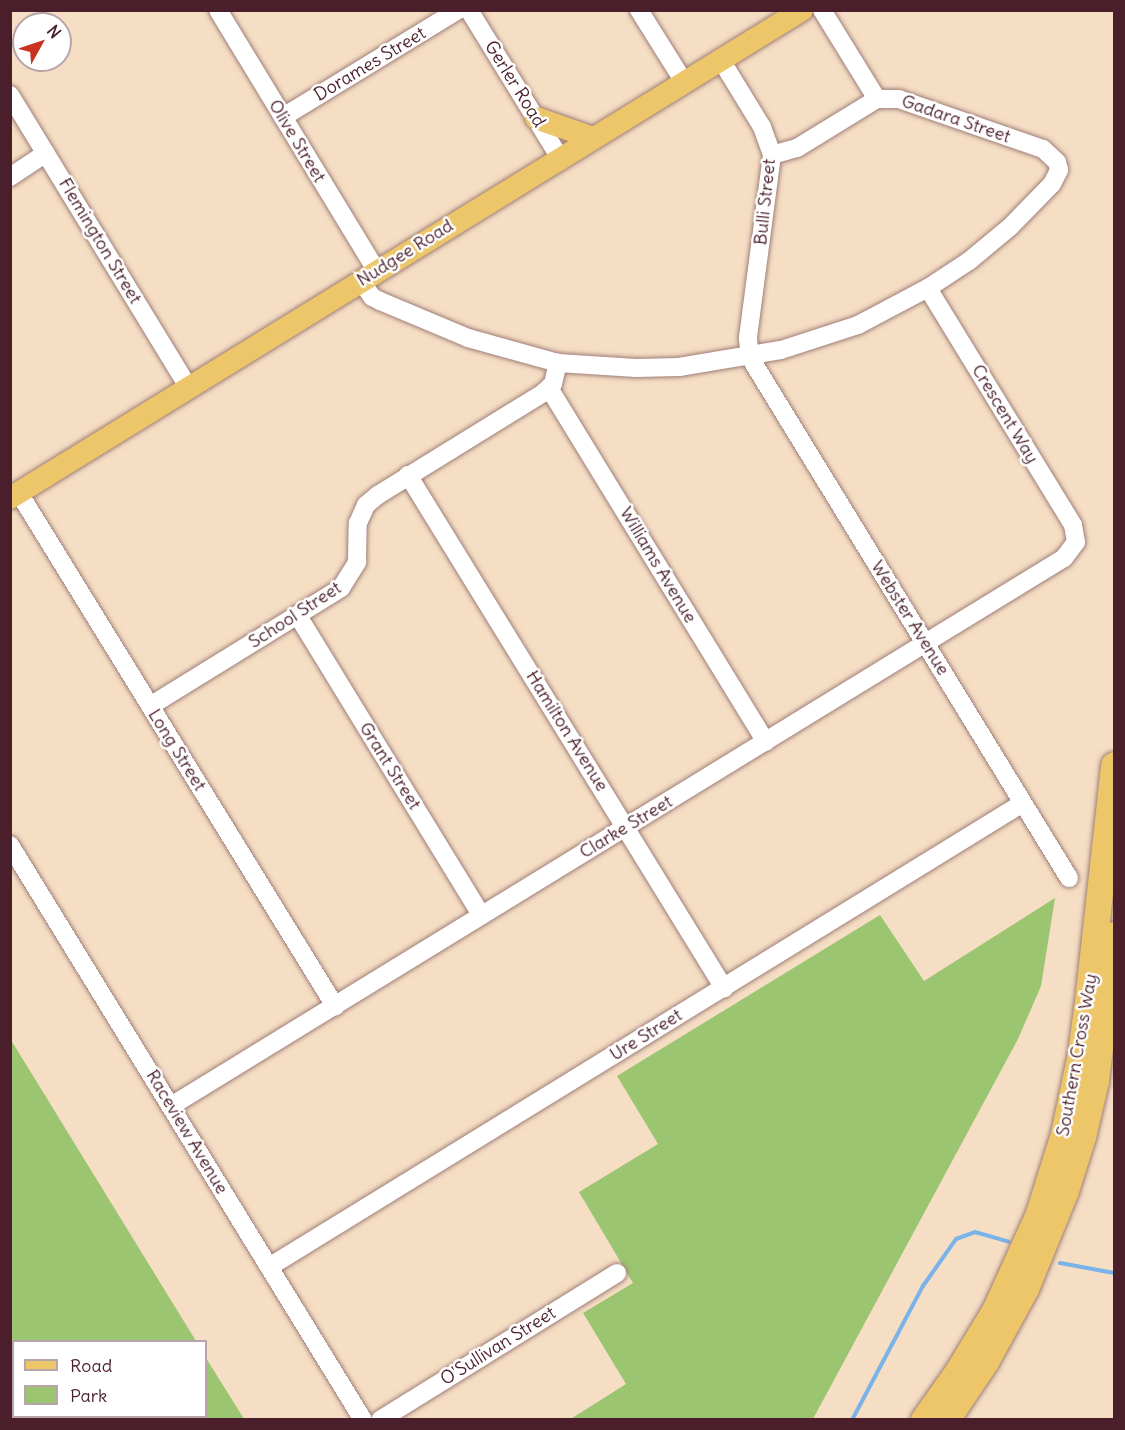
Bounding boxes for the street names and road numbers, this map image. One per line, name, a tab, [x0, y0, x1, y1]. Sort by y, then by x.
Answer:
street label: Dorames Street	[310, 22, 430, 106]
street label: Gerler Road	[480, 37, 550, 131]
street label: Gadara Street	[899, 90, 1013, 148]
street label: Olive Street	[264, 96, 330, 186]
street label: Bulli Street	[750, 158, 780, 246]
street label: Flemington Street	[54, 174, 146, 308]
street label: Nudgee Road	[353, 215, 457, 291]
street label: Crescent Way	[967, 361, 1043, 467]
street label: Williams Avenue	[615, 503, 701, 627]
street label: Webster Avenue	[866, 557, 954, 679]
street label: School Street	[245, 577, 345, 653]
street label: Hamilton Avenue	[521, 667, 613, 795]
street label: Long Street	[143, 705, 211, 795]
street label: Grant Street	[355, 718, 425, 814]
street label: Clarke Street	[576, 791, 676, 863]
street label: Southern Cross Way	[1052, 972, 1102, 1138]
street label: Ure Street	[606, 1004, 686, 1066]
street label: Raceview Avenue	[141, 1066, 233, 1198]
street label: O'Sullivan Street	[436, 1302, 560, 1390]

